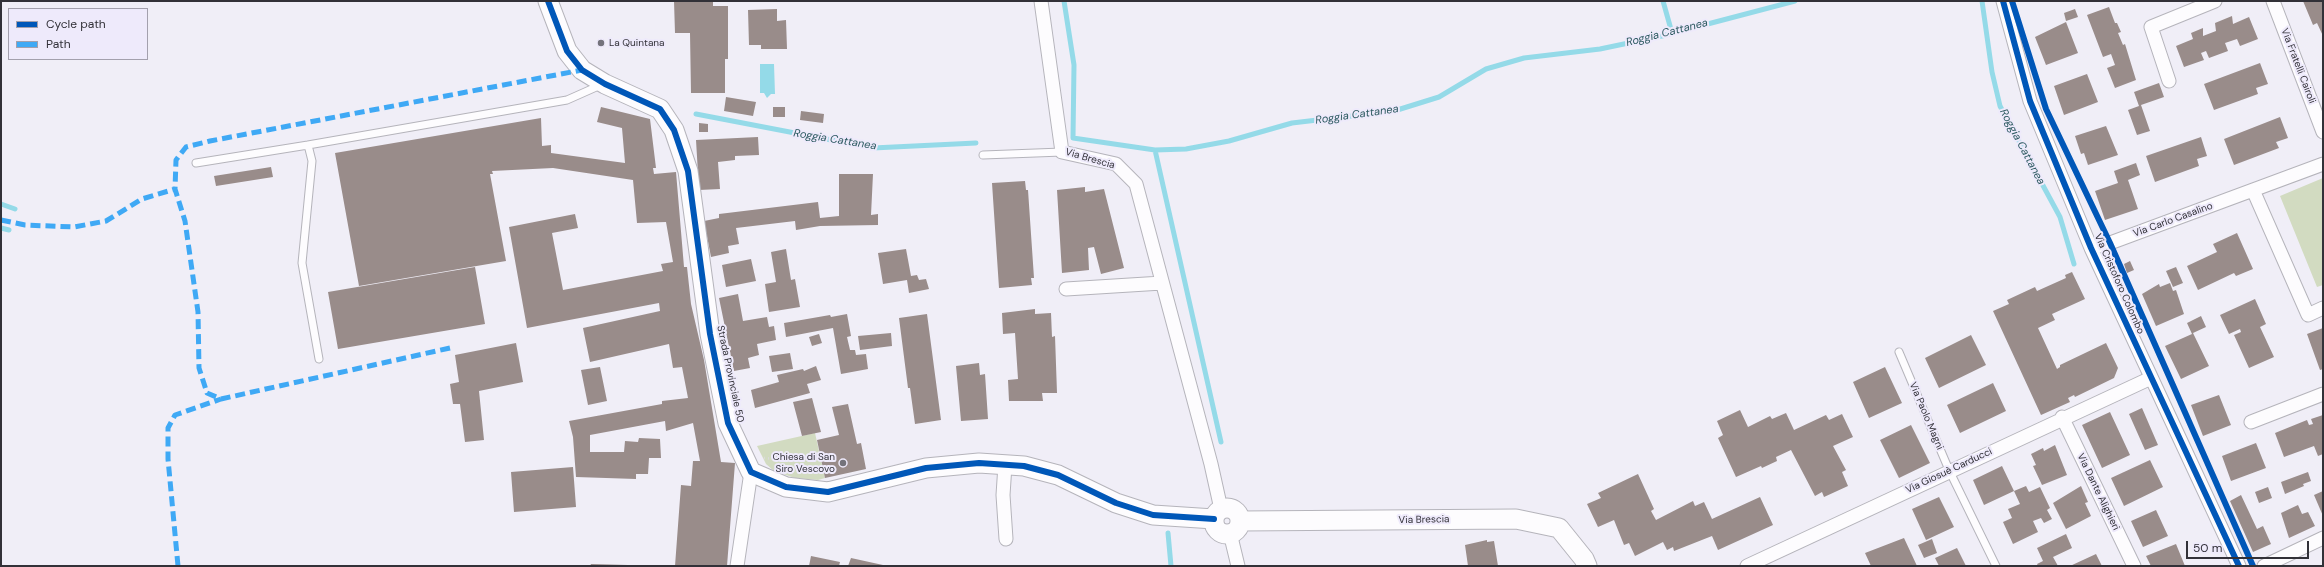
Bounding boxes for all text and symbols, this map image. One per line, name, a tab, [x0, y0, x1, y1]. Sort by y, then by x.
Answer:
legend	[8, 8, 148, 60]
text: Cycle path	[46, 16, 106, 32]
water label: Roggia Cattanea	[1625, 16, 1709, 50]
street label: Via Fratelli Cairoli	[2278, 27, 2318, 105]
text: Path	[46, 36, 71, 52]
place label: La Quintana	[609, 37, 665, 49]
marker: La Quintana	[596, 38, 606, 48]
water label: Roggia Cattanea	[1315, 103, 1399, 127]
water label: Roggia Cattanea	[1996, 107, 2048, 187]
water label: Roggia Cattanea	[793, 127, 877, 153]
street label: Via Brescia	[1064, 146, 1116, 172]
street label: Via Carlo Casalino	[2132, 200, 2214, 240]
street label: Via Cristoforo Colombo	[2091, 232, 2147, 336]
street label: Strada Provinciale 50	[714, 324, 746, 424]
street label: Via Paolo Magni	[1906, 380, 1946, 452]
street label: Via Giosuè Carducci	[1904, 446, 1994, 496]
place label: Chiesa di San Siro Vescovo	[773, 451, 835, 474]
street label: Via Dante Alighieri	[2074, 452, 2122, 532]
marker: Chiesa di San Siro Vescovo	[838, 458, 848, 468]
street label: Via Brescia	[1398, 514, 1450, 526]
scale bar	[2188, 533, 2311, 559]
text: 50 m	[2193, 540, 2222, 556]

